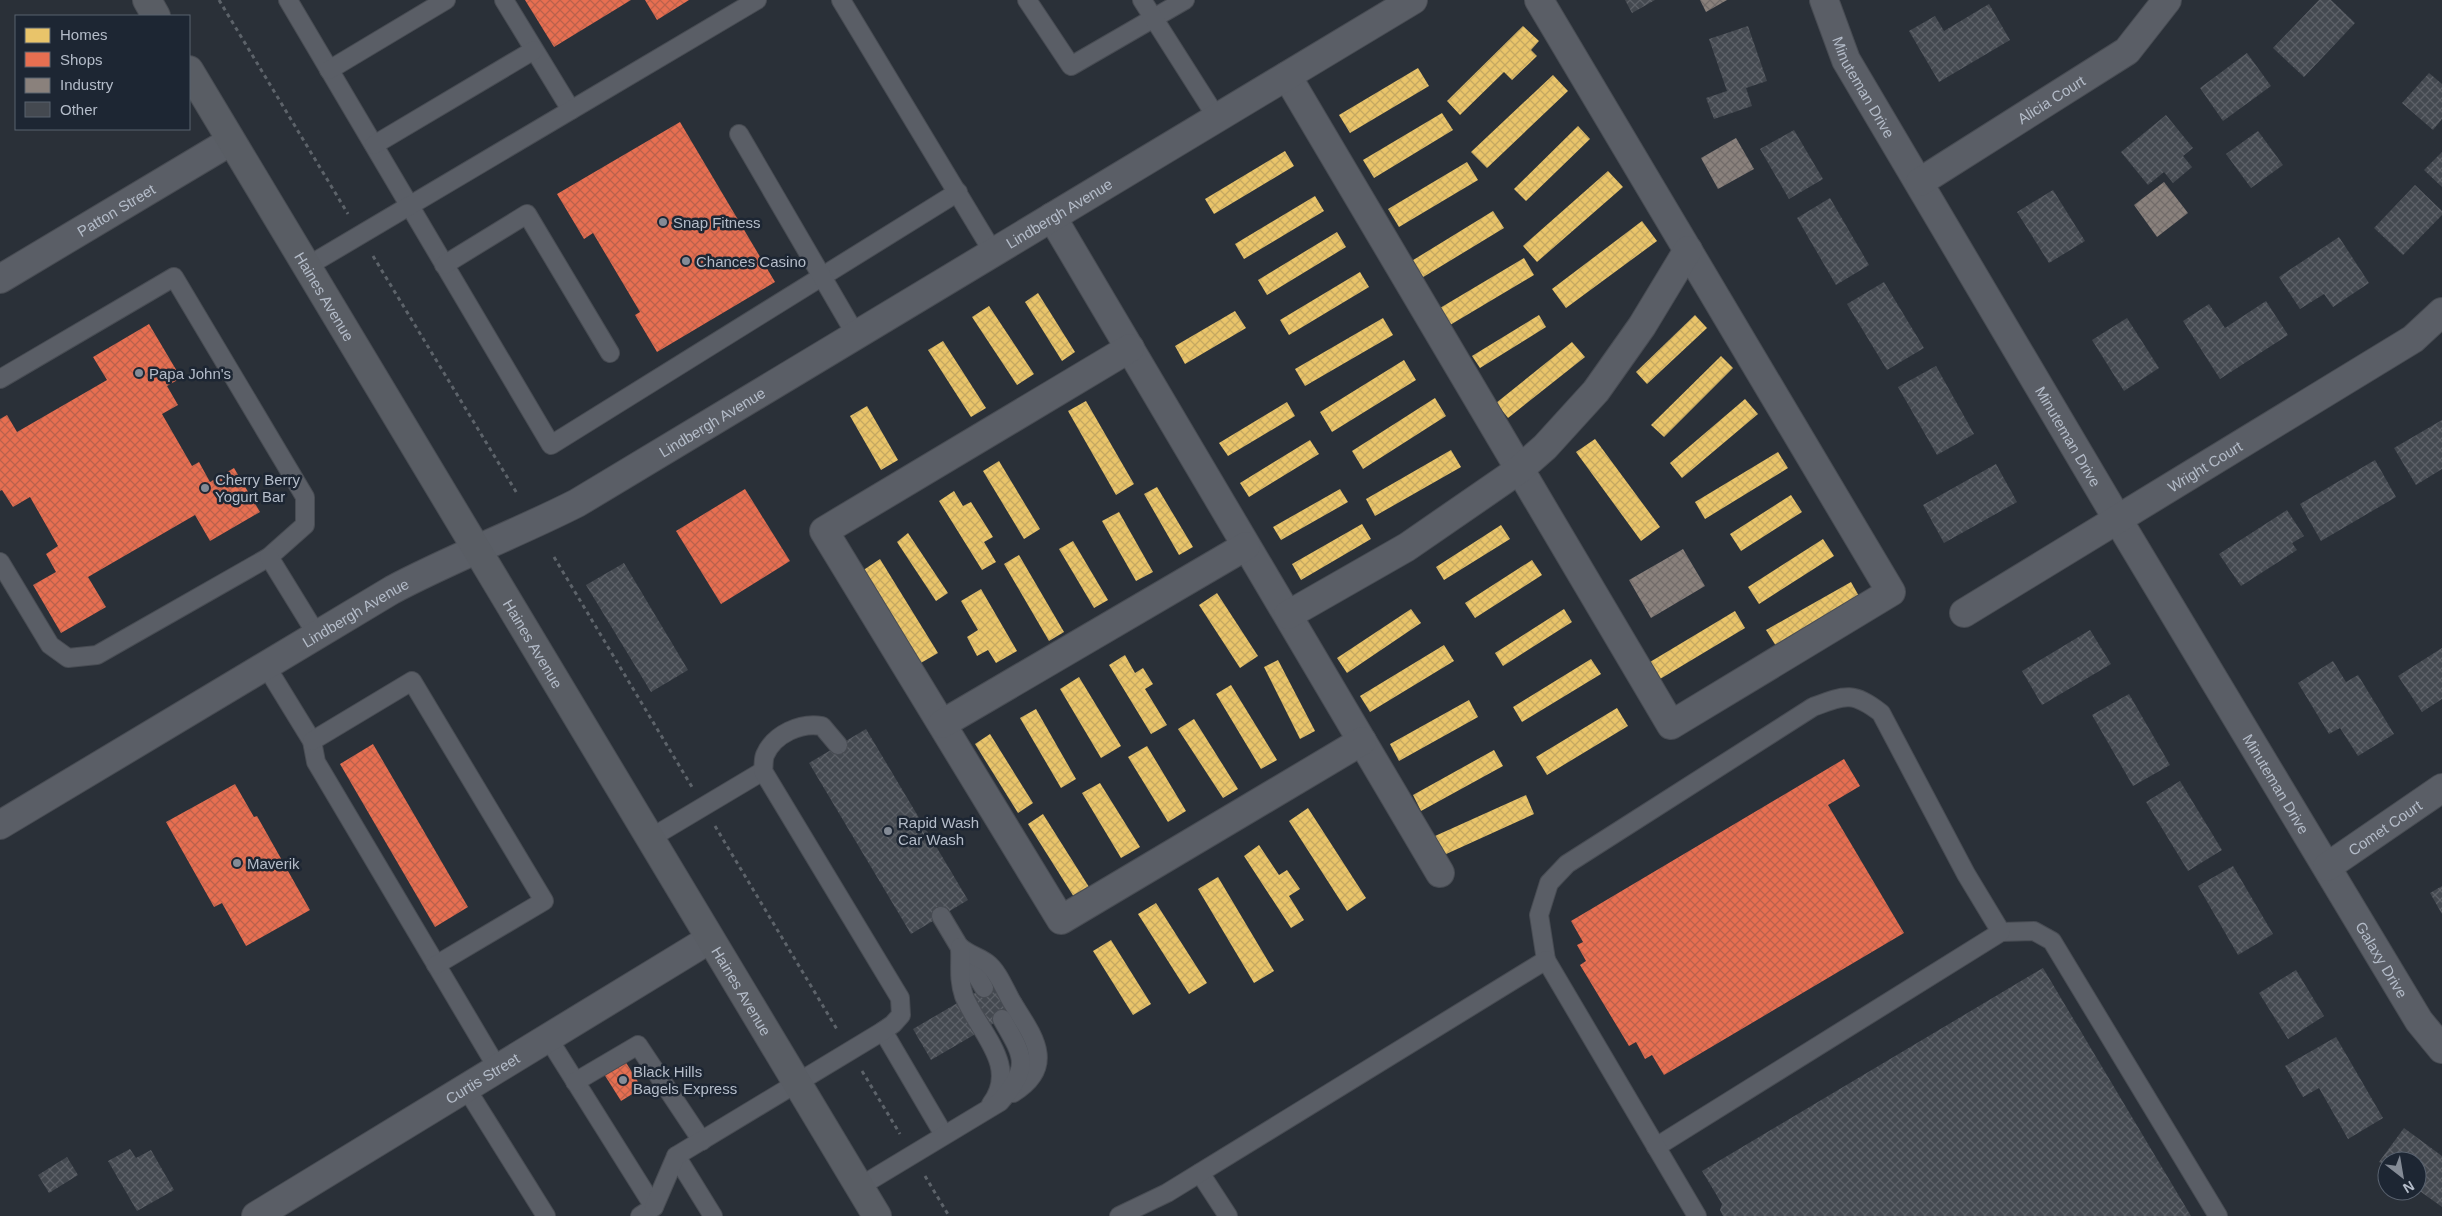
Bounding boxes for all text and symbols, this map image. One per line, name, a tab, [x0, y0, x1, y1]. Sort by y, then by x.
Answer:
legend	[15, 15, 190, 130]
text: Homes	[60, 26, 108, 43]
street label: Minuteman Drive	[1830, 34, 1899, 141]
text: Shops	[60, 51, 103, 68]
street label: Alicia Court	[2014, 71, 2089, 127]
text: Industry	[60, 76, 114, 93]
text: Other	[60, 101, 98, 118]
street label: Lindbergh Avenue	[1003, 175, 1115, 251]
street label: Patton Street	[74, 180, 159, 240]
place label: Snap Fitness	[673, 214, 761, 231]
marker: Snap Fitness	[657, 216, 669, 228]
street label: Haines Avenue	[292, 249, 358, 344]
place label: Chances Casino	[696, 253, 806, 270]
marker: Chances Casino	[680, 255, 692, 267]
place label: Papa John's	[149, 365, 231, 382]
marker: Papa John's	[133, 367, 145, 379]
street label: Lindbergh Avenue	[656, 383, 768, 460]
street label: Minuteman Drive	[2032, 383, 2105, 489]
street label: Wright Court	[2164, 437, 2246, 495]
place label: Cherry Berry Yogurt Bar	[215, 471, 301, 505]
marker: Cherry Berry Yogurt Bar	[199, 482, 211, 494]
street label: Lindbergh Avenue	[299, 574, 411, 650]
street label: Haines Avenue	[500, 596, 567, 691]
street label: Minuteman Drive	[2240, 731, 2313, 837]
street label: Comet Court	[2345, 796, 2425, 858]
place label: Rapid Wash Car Wash	[898, 814, 979, 848]
marker: Rapid Wash Car Wash	[882, 825, 894, 837]
place label: Maverik	[247, 855, 300, 872]
marker: Maverik	[231, 857, 243, 869]
street label: Galaxy Drive	[2353, 918, 2411, 1001]
street label: Haines Avenue	[709, 943, 775, 1038]
street label: Curtis Street	[442, 1049, 523, 1107]
place label: Black Hills Bagels Express	[633, 1063, 737, 1097]
marker: Black Hills Bagels Express	[617, 1074, 629, 1086]
north arrow	[2377, 1151, 2427, 1201]
text: N	[2400, 1178, 2417, 1197]

